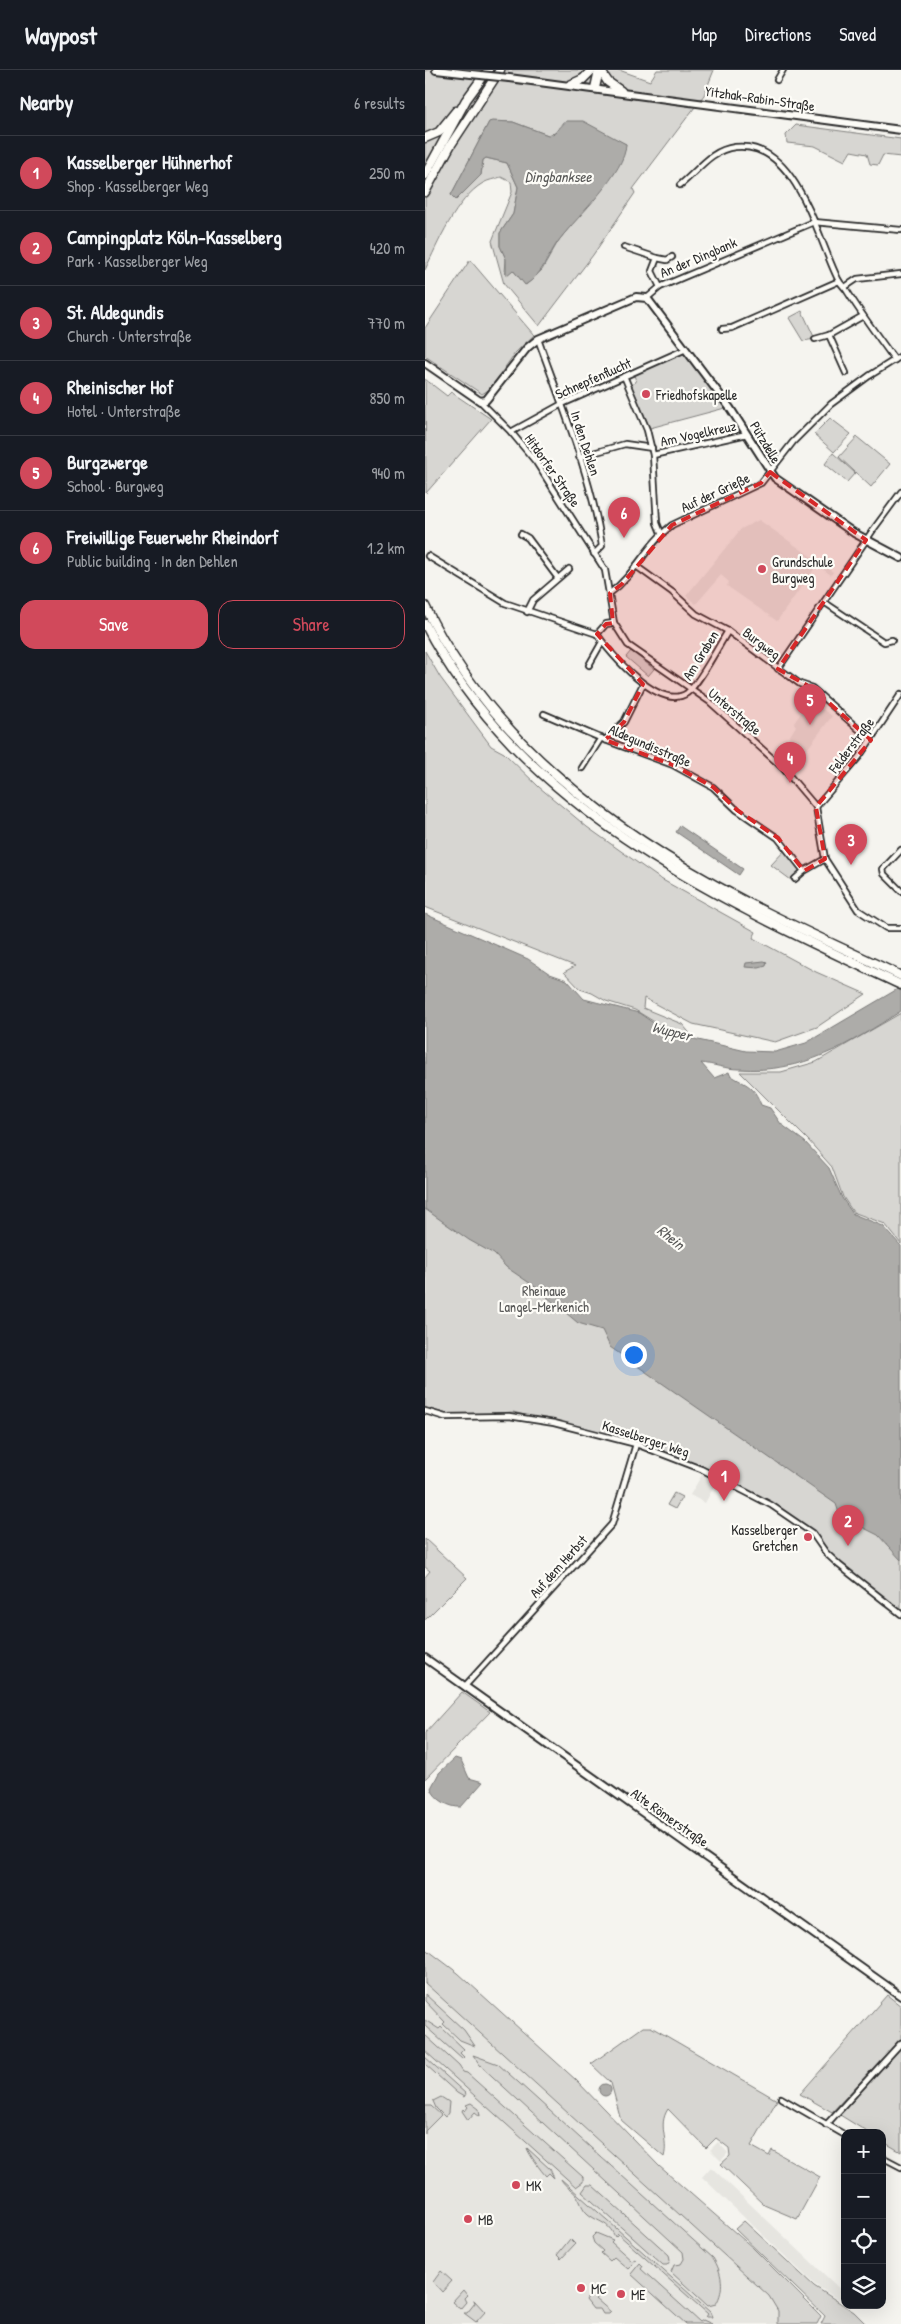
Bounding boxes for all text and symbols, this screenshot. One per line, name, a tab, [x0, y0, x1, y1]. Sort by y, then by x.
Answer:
text: Waypost	[25, 19, 97, 51]
text: Map	[692, 22, 717, 47]
text: Directions	[745, 22, 811, 47]
text: Saved	[839, 22, 876, 47]
street label: Yitzhak-Rabin-Straße	[704, 81, 817, 116]
text: Nearby	[20, 88, 73, 117]
text: 6 results	[354, 92, 405, 114]
text: Kasselberger Hühnerhof	[67, 149, 232, 175]
text: 1	[33, 162, 39, 184]
text: 250 m	[369, 162, 405, 184]
water label: Dingbanksee	[525, 166, 592, 187]
text: Shop · Kasselberger Weg	[67, 175, 208, 197]
text: Campingplatz Köln-Kasselberg	[67, 224, 282, 250]
street label: An der Dingbank	[657, 232, 740, 283]
text: 2	[32, 237, 40, 259]
text: 420 m	[370, 237, 405, 259]
text: Park · Kasselberger Weg	[67, 250, 208, 272]
text: St. Aldegundis	[67, 299, 164, 325]
text: 3	[32, 312, 40, 334]
text: 770 m	[367, 312, 405, 334]
text: Church · Unterstraße	[67, 325, 192, 347]
street label: Schnepfenflucht	[552, 353, 635, 404]
text: Rheinischer Hof	[67, 374, 174, 400]
place label: Friedhofskapelle	[655, 385, 738, 405]
text: 4	[33, 387, 39, 409]
text: 850 m	[370, 387, 405, 409]
marker: Friedhofskapelle	[640, 388, 652, 400]
text: Hotel · Unterstraße	[67, 400, 181, 422]
street label: In den Dehlen	[567, 408, 605, 478]
street label: Am Vogelkreuz	[658, 416, 738, 451]
street label: Pützdelle	[746, 417, 786, 467]
street label: Hitdorfer Straße	[520, 430, 585, 511]
text: Burgzwerge	[67, 449, 148, 475]
text: 5	[33, 462, 39, 484]
text: 940 m	[371, 462, 405, 484]
street label: Auf der Grieße	[677, 468, 753, 517]
text: School · Burgweg	[67, 475, 164, 497]
pin: 6	[608, 497, 640, 538]
text: Freiwillige Feuerwehr Rheindorf	[67, 524, 279, 550]
text: 6	[33, 537, 39, 559]
text: 1.2 km	[367, 537, 405, 559]
text: Public building · In den Dehlen	[67, 550, 238, 572]
place label: Grundschule Burgweg	[772, 552, 834, 588]
marker: Grundschule Burgweg	[756, 563, 768, 575]
button: Save	[20, 600, 208, 649]
button: Share	[218, 600, 405, 649]
street label: Burgweg	[739, 623, 785, 664]
street label: Am Graben	[677, 627, 723, 683]
street label: Unterstraße	[704, 683, 766, 740]
pin: 5	[794, 684, 826, 725]
street label: Felderstraße	[823, 713, 879, 778]
street label: Aldegundisstraße	[605, 719, 695, 772]
pin: 4	[774, 742, 806, 783]
pin: 3	[835, 824, 867, 865]
water label: Wupper	[650, 1016, 696, 1047]
water label: Rhein	[653, 1220, 690, 1255]
park label: Rheinaue Langel-Merkenich	[499, 1281, 589, 1317]
your location	[621, 1342, 647, 1368]
street label: Kasselberger Weg	[600, 1415, 692, 1462]
pin: 1	[708, 1460, 740, 1501]
pin: 2	[832, 1505, 864, 1546]
place label: Kasselberger Gretchen	[731, 1520, 799, 1555]
street label: Auf dem Herbst	[525, 1531, 591, 1601]
marker: Kasselberger Gretchen	[802, 1531, 814, 1543]
street label: Alte Römerstraße	[627, 1783, 713, 1852]
map controls	[841, 2129, 886, 2309]
button: +	[841, 2129, 886, 2174]
button: −	[841, 2174, 886, 2219]
place label: MK	[526, 2176, 542, 2195]
marker: MK	[510, 2179, 522, 2191]
place label: MB	[478, 2210, 493, 2229]
marker: MB	[462, 2213, 474, 2225]
button: locate	[841, 2219, 886, 2264]
button: layers	[841, 2264, 886, 2309]
place label: MC	[591, 2279, 607, 2298]
marker: MC	[575, 2282, 587, 2294]
place label: ME	[631, 2285, 646, 2304]
marker: ME	[615, 2288, 627, 2300]

